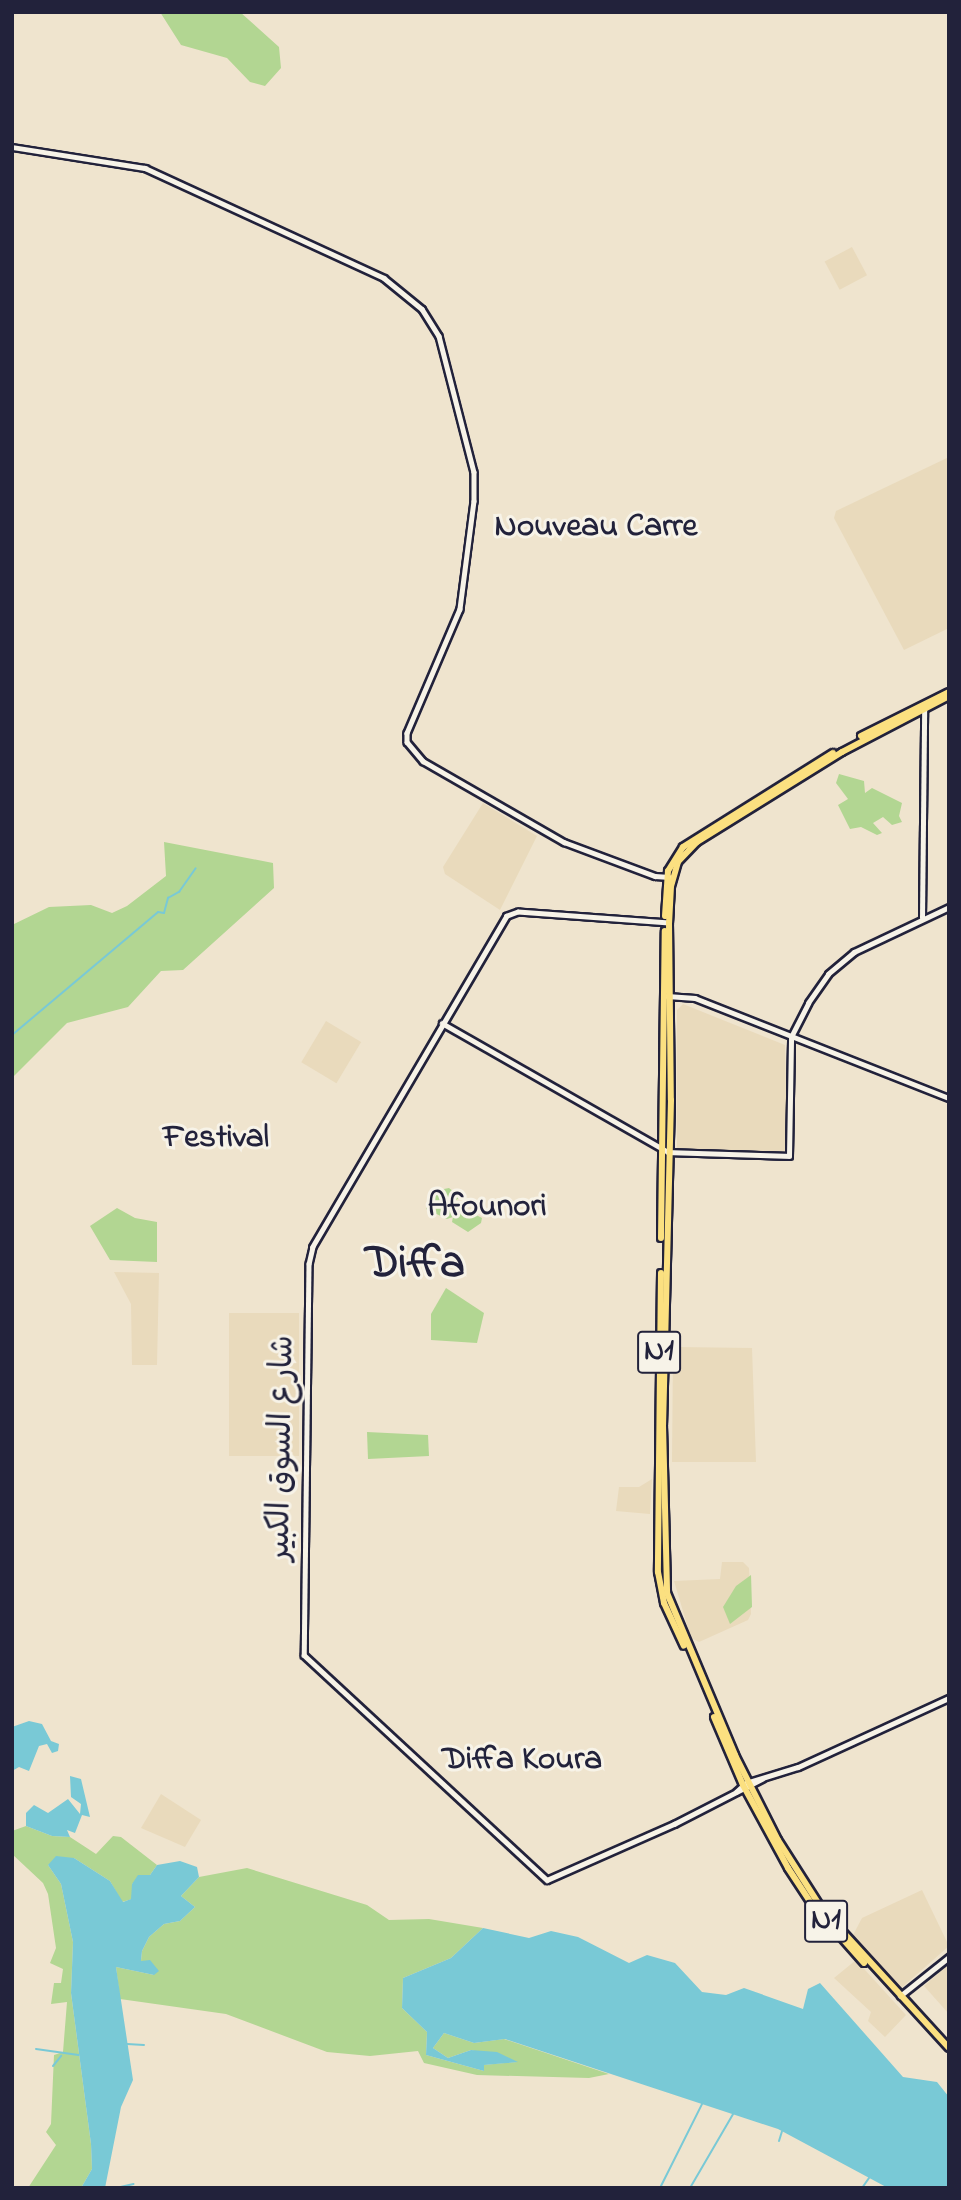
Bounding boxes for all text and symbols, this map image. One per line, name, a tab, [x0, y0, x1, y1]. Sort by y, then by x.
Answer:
district label: Nouveau Carre	[495, 508, 697, 548]
district label: Festival	[163, 1119, 269, 1159]
district label: Afounori	[427, 1188, 547, 1228]
district label: Diffa	[365, 1237, 465, 1293]
road number: N1	[636, 1326, 682, 1378]
street label: شارع السوق الكبير	[262, 1335, 304, 1561]
district label: Diffa Koura	[442, 1741, 602, 1781]
road number: N1	[803, 1895, 849, 1948]

